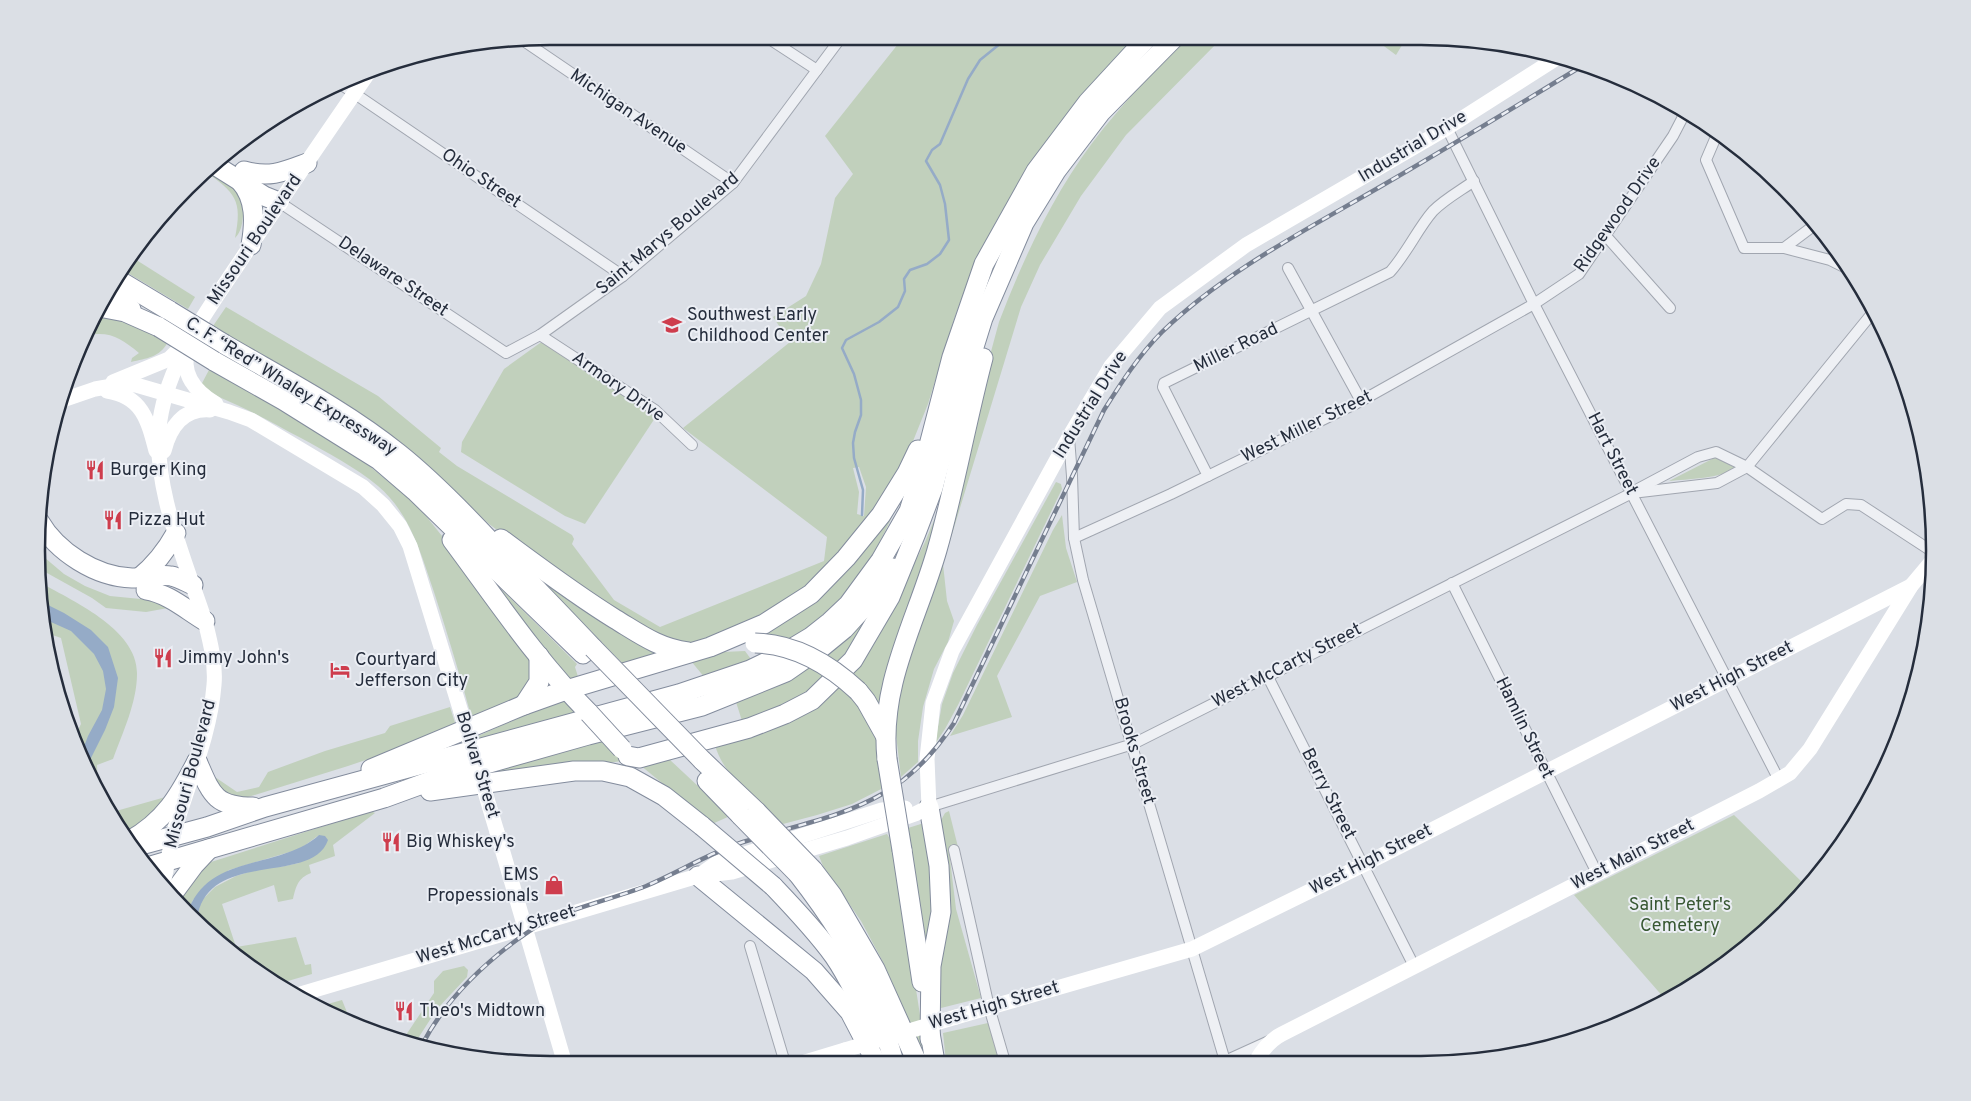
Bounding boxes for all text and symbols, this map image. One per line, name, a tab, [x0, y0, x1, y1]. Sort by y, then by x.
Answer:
street label: Michigan Avenue	[565, 64, 691, 160]
street label: Industrial Drive	[1355, 106, 1471, 188]
street label: Ohio Street	[437, 144, 525, 214]
street label: Ridgewood Drive	[1569, 152, 1667, 278]
street label: Saint Marys Boulevard	[592, 167, 744, 301]
street label: Missouri Boulevard	[203, 170, 307, 310]
street label: Delaware Street	[333, 232, 453, 322]
place label: Southwest Early Childhood Center	[687, 304, 829, 348]
street label: C. F. “Red” Whaley Expressway	[181, 312, 401, 462]
school or university icon: Southwest Early Childhood Center	[661, 314, 683, 336]
street label: Miller Road	[1190, 318, 1282, 378]
street label: Armory Drive	[567, 347, 669, 427]
street label: Industrial Drive	[1049, 347, 1133, 463]
street label: West Miller Street	[1238, 385, 1376, 469]
street label: Hart Street	[1581, 409, 1643, 499]
restaurant icon: Burger King	[84, 459, 106, 481]
place label: Burger King	[110, 459, 207, 482]
restaurant icon: Pizza Hut	[102, 509, 124, 531]
place label: Pizza Hut	[128, 509, 205, 532]
street label: West McCarty Street	[1208, 618, 1366, 714]
street label: West High Street	[1667, 636, 1797, 718]
restaurant icon: Jimmy John's	[152, 647, 174, 669]
place label: Jimmy John's	[178, 647, 290, 670]
place label: Courtyard Jefferson City	[355, 649, 468, 693]
hotel icon: Courtyard Jefferson City	[329, 659, 351, 681]
street label: Hamlin Street	[1490, 673, 1558, 783]
street label: Brooks Street	[1108, 695, 1160, 807]
street label: Missouri Boulevard	[160, 697, 222, 851]
street label: Bolivar Street	[450, 709, 504, 821]
street label: Berry Street	[1295, 745, 1361, 843]
street label: West Main Street	[1567, 814, 1699, 896]
street label: West High Street	[1306, 819, 1436, 901]
restaurant icon: Big Whiskey's	[380, 831, 402, 853]
place label: Big Whiskey's	[406, 831, 515, 854]
place label: EMS Propessionals	[427, 864, 539, 908]
shop icon: EMS Propessionals	[543, 874, 565, 896]
park label: Saint Peter's Cemetery	[1629, 894, 1731, 938]
street label: West McCarty Street	[414, 900, 578, 970]
street label: West High Street	[926, 976, 1062, 1036]
restaurant icon: Theo's Midtown	[393, 1000, 415, 1022]
place label: Theo's Midtown	[419, 1000, 545, 1023]

